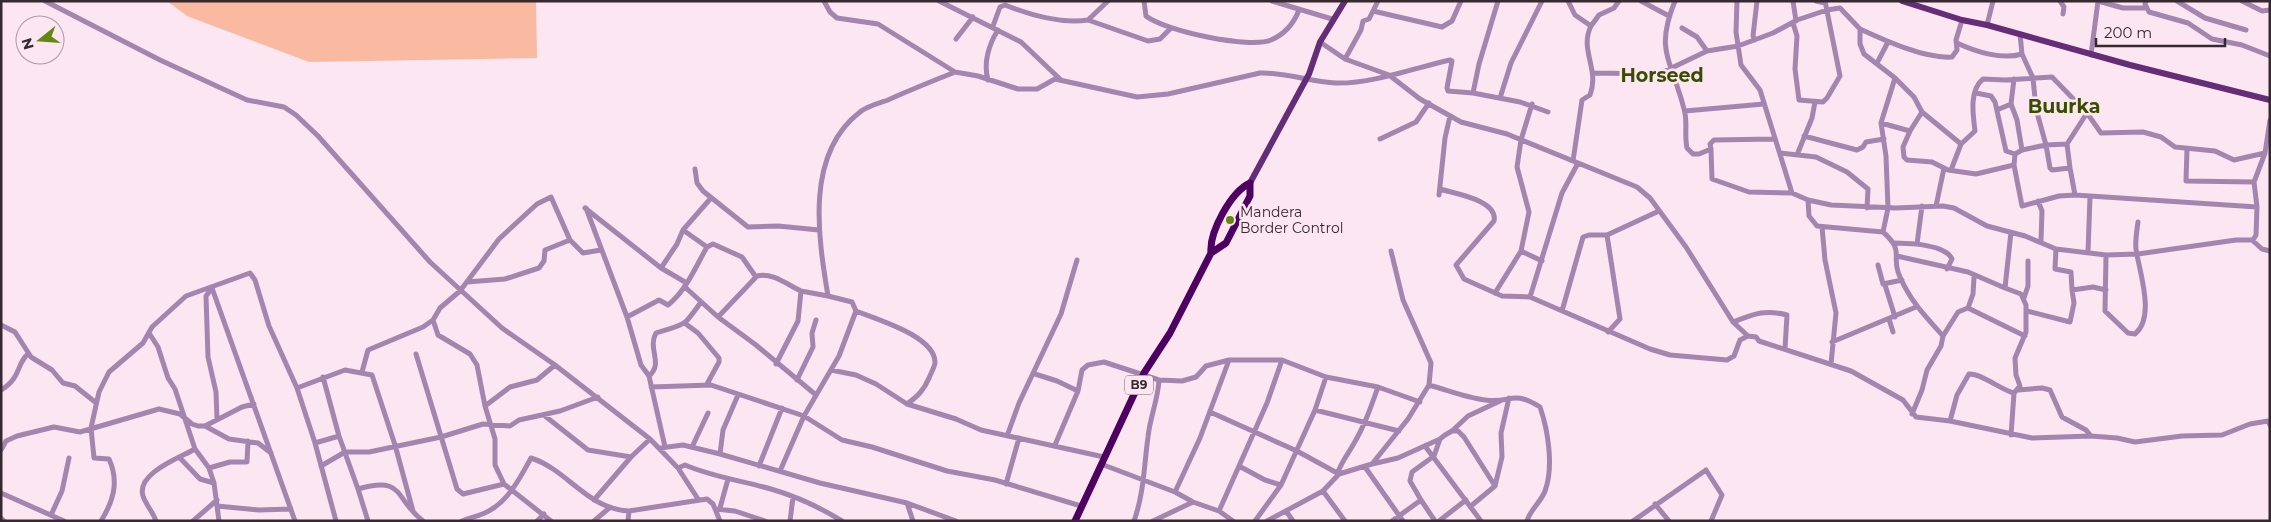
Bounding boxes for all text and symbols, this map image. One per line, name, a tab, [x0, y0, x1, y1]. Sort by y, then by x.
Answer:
north arrow	[15, 15, 65, 65]
scale bar	[2096, 15, 2225, 47]
text: 200 m	[2104, 23, 2152, 42]
text: N	[17, 36, 38, 52]
district label: Horseed	[1620, 64, 1704, 87]
district label: Buurka	[2028, 95, 2100, 118]
place label: Mandera Border Control	[1240, 203, 1344, 237]
marker: Mandera Border Control	[1224, 214, 1236, 226]
road number: B9	[1125, 376, 1153, 394]

